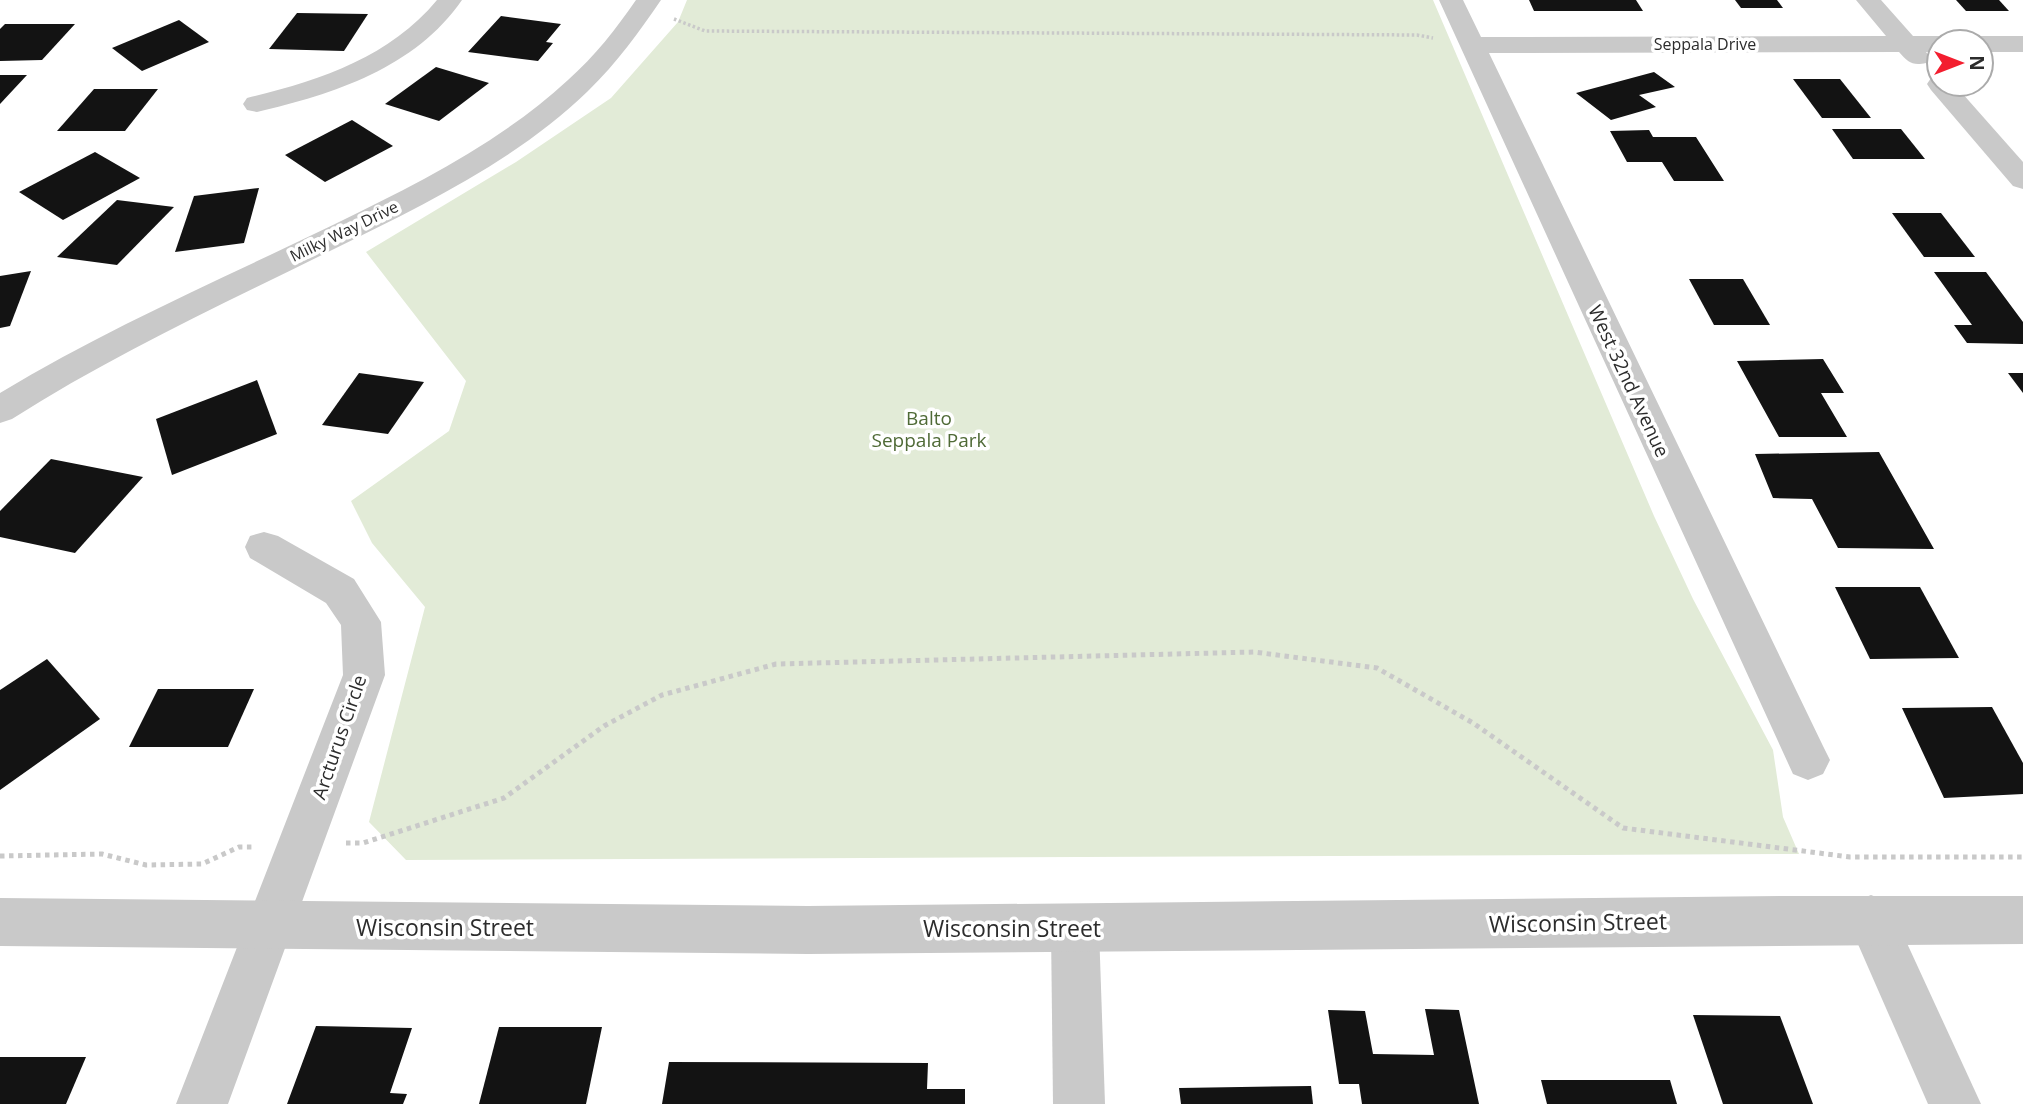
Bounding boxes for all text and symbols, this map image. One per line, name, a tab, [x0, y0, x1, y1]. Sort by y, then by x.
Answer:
north arrow	[1925, 28, 1995, 98]
street label: Seppala Drive	[1654, 33, 1756, 55]
text: N	[1964, 55, 1990, 71]
street label: Milky Way Drive	[286, 195, 402, 267]
street label: West 32nd Avenue	[1582, 301, 1676, 461]
park label: Balto Seppala Park	[872, 405, 986, 453]
street label: Arcturus Circle	[306, 671, 372, 803]
street label: Wisconsin Street	[1489, 904, 1667, 940]
street label: Wisconsin Street	[356, 911, 534, 943]
street label: Wisconsin Street	[923, 912, 1101, 944]

